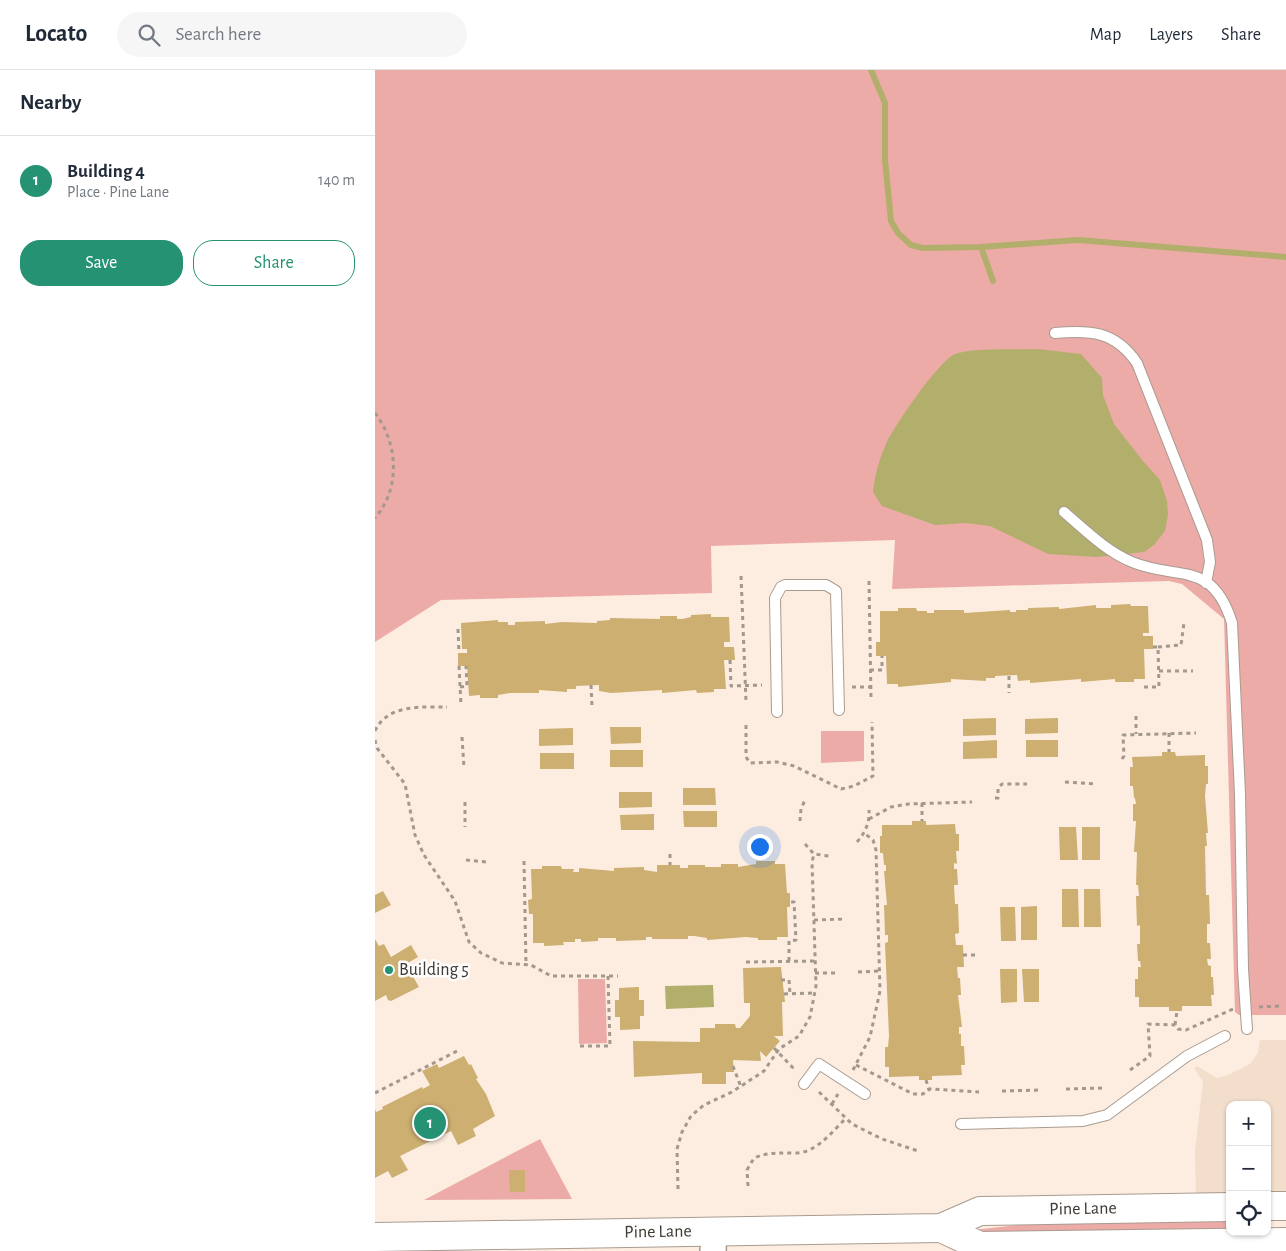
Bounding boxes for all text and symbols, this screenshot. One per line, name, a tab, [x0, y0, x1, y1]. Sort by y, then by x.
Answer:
search box	[117, 12, 467, 57]
icon: search	[135, 21, 163, 49]
text: Locato	[25, 22, 87, 46]
text: Search here	[175, 25, 261, 44]
text: Map	[1090, 26, 1121, 44]
text: Layers	[1149, 26, 1193, 44]
text: Share	[1221, 26, 1261, 44]
text: Nearby	[20, 92, 81, 113]
text: Building 4	[67, 162, 145, 181]
text: 1	[33, 172, 39, 188]
text: 140 m	[318, 172, 355, 188]
text: Place · Pine Lane	[67, 184, 169, 200]
button: Save	[20, 240, 183, 286]
button: Share	[193, 240, 355, 286]
your location	[747, 834, 773, 860]
place label: Building 5	[399, 961, 469, 979]
marker: Building 5	[383, 964, 395, 976]
map controls	[1226, 1101, 1271, 1236]
button: +	[1226, 1101, 1271, 1146]
pin: 1	[414, 1104, 446, 1142]
button: −	[1226, 1146, 1271, 1191]
button: locate	[1226, 1191, 1271, 1236]
street label: Pine Lane	[1049, 1199, 1117, 1219]
street label: Pine Lane	[624, 1222, 692, 1242]

